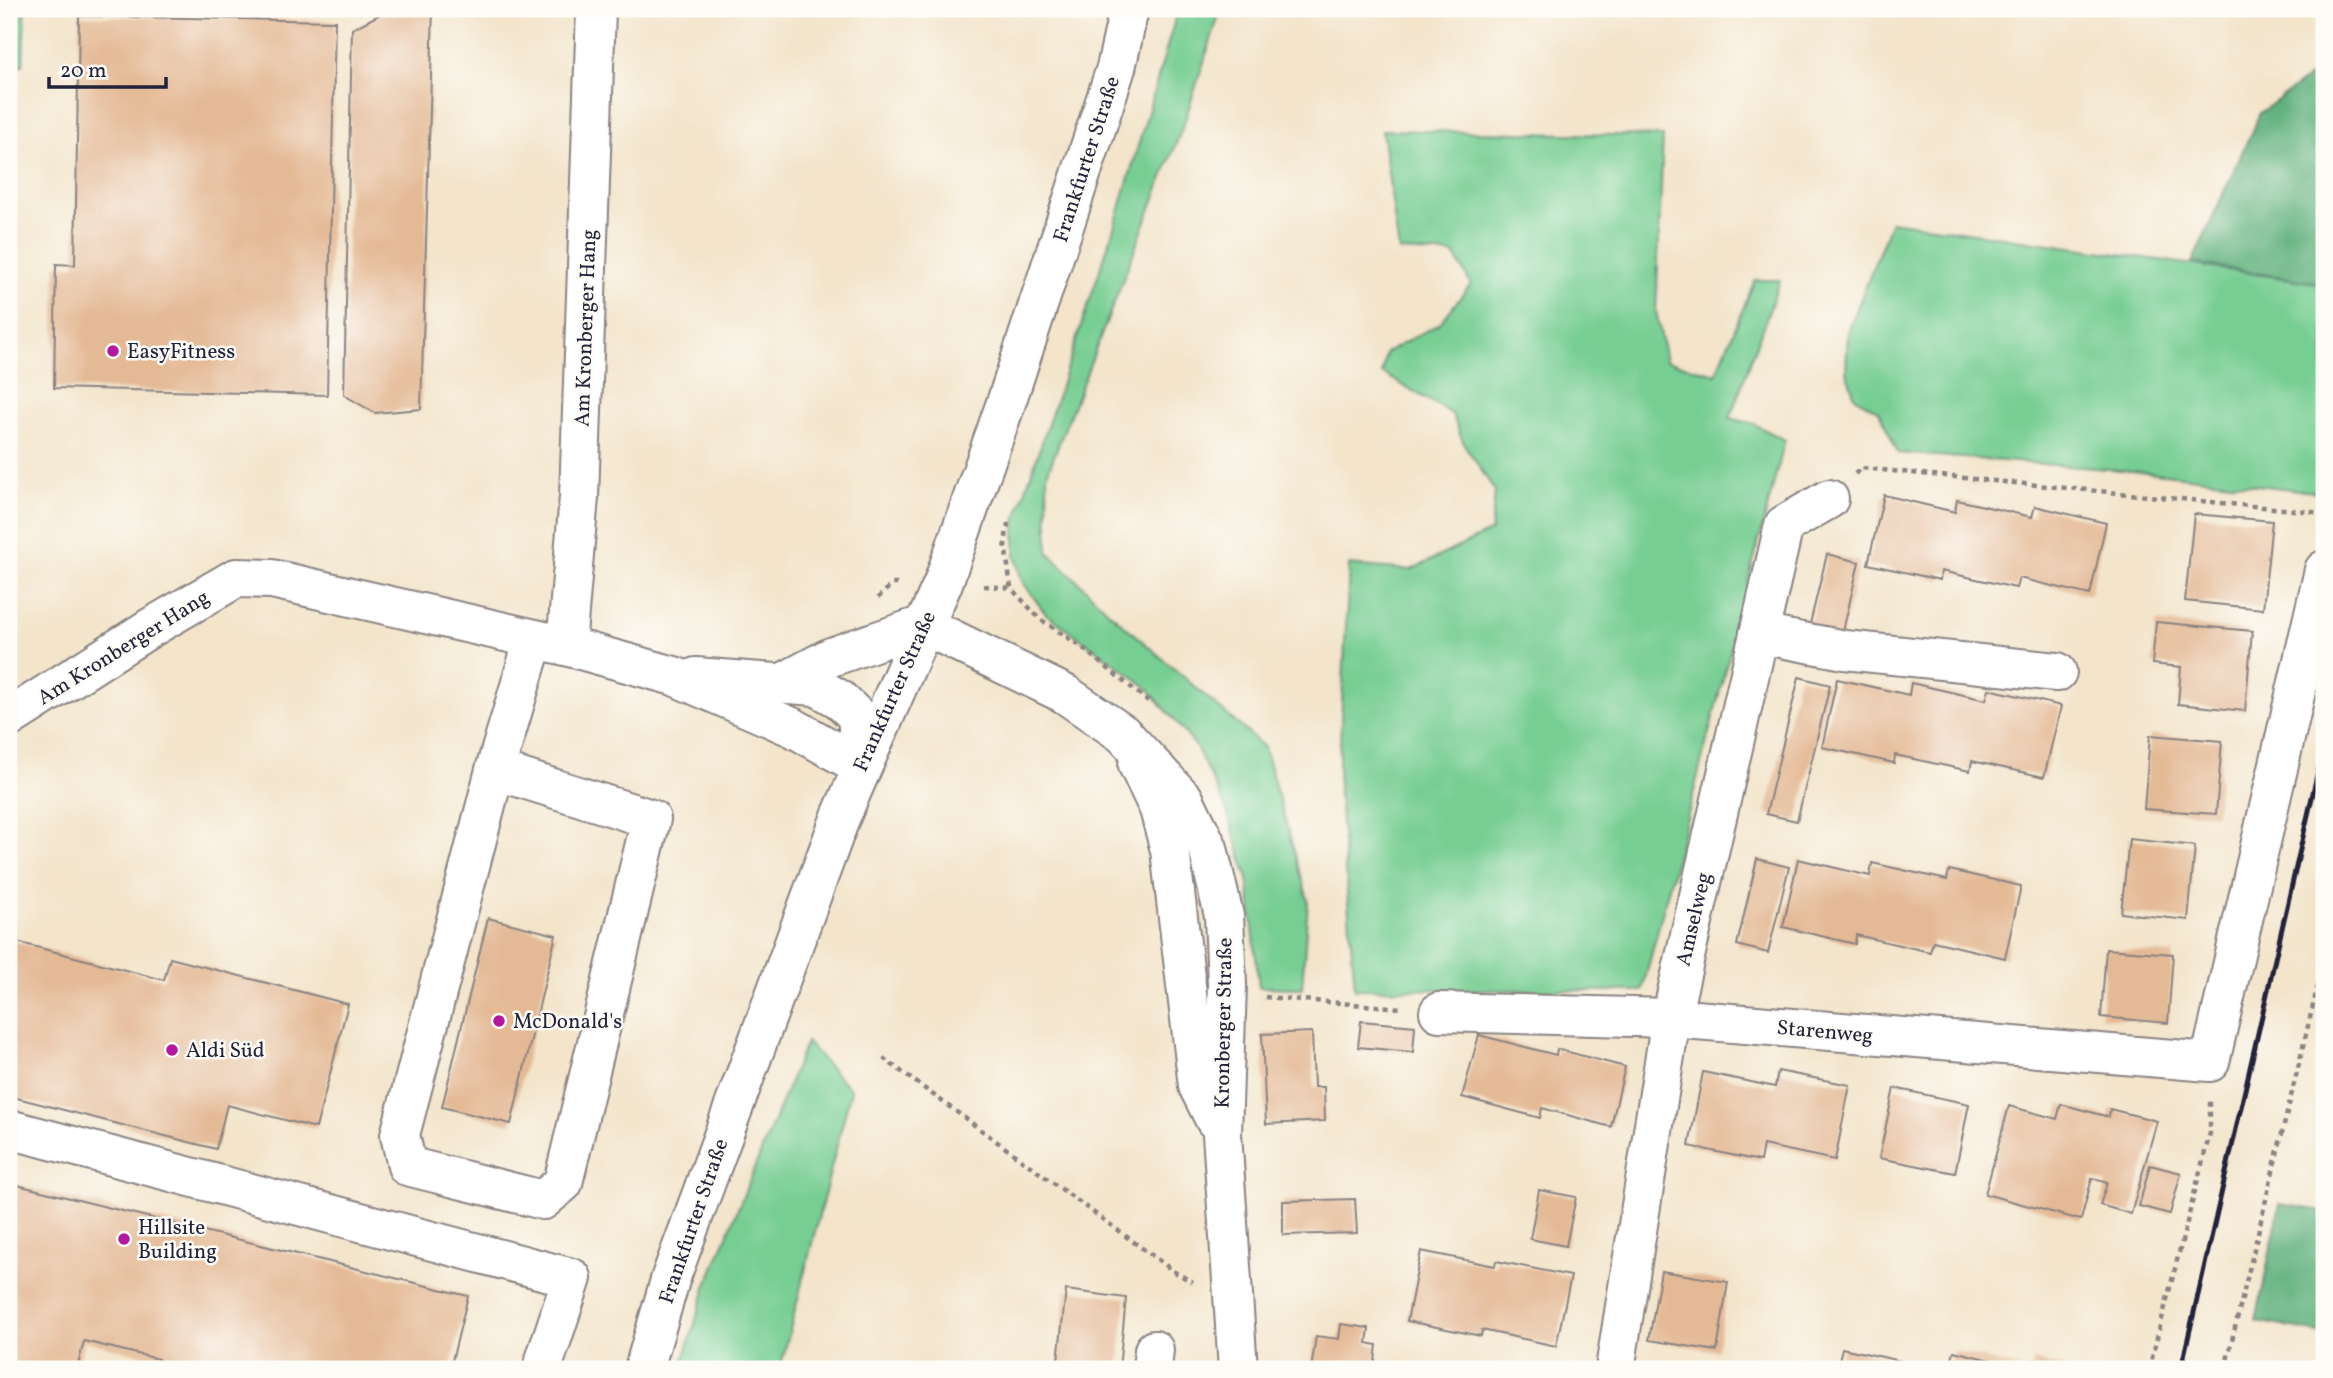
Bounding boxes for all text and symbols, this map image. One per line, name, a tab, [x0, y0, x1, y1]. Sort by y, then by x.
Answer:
scale bar	[49, 46, 166, 90]
text: 20 m	[60, 57, 106, 86]
street label: Frankfurter Straße	[1047, 73, 1128, 246]
street label: Am Kronberger Hang	[569, 229, 604, 427]
place label: EasyFitness	[127, 338, 235, 367]
marker: EasyFitness	[105, 343, 121, 359]
street label: Am Kronberger Hang	[32, 584, 215, 713]
street label: Frankfurter Straße	[847, 607, 944, 777]
street label: Amselweg	[1670, 870, 1719, 969]
street label: Kronberger Straße	[1209, 937, 1240, 1109]
place label: McDonald's	[513, 1008, 622, 1037]
marker: McDonald's	[491, 1013, 507, 1029]
street label: Starenweg	[1775, 1014, 1874, 1051]
place label: Aldi Süd	[186, 1037, 265, 1066]
marker: Aldi Süd	[164, 1042, 180, 1058]
street label: Frankfurter Straße	[653, 1135, 736, 1308]
place label: Hillsite Building	[138, 1214, 217, 1267]
marker: Hillsite Building	[116, 1231, 132, 1247]

